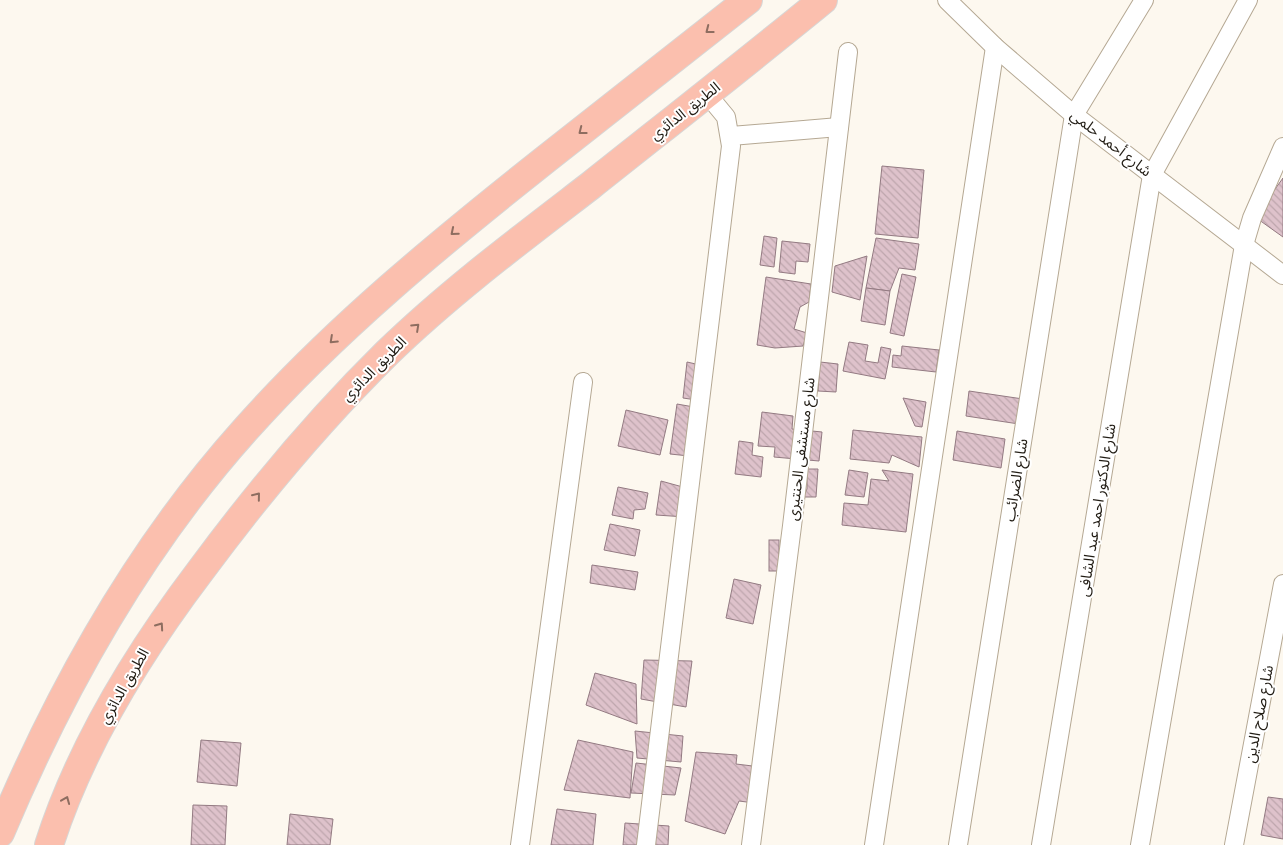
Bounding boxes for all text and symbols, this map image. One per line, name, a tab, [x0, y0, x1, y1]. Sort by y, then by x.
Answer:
one-way arrow	[706, 25, 715, 34]
street label: الطريق الدائري	[646, 78, 725, 146]
street label: شارع أحمد حلمي	[1065, 106, 1155, 183]
one-way arrow	[579, 125, 588, 133]
one-way arrow	[451, 226, 460, 235]
one-way arrow	[411, 324, 420, 333]
street label: الطريق الدائري	[338, 333, 412, 407]
one-way arrow	[330, 334, 339, 343]
street label: شارع مستشفى الحنتيرى	[783, 376, 822, 522]
street label: شارع الدكتور احمد عبد الشافى	[1074, 422, 1123, 598]
street label: شارع الضرائب	[1001, 437, 1034, 523]
one-way arrow	[252, 493, 260, 502]
one-way arrow	[154, 622, 163, 632]
street label: الطريق الدائري	[95, 645, 155, 728]
street label: شارع صلاح الدين	[1241, 663, 1280, 765]
one-way arrow	[61, 796, 71, 804]

